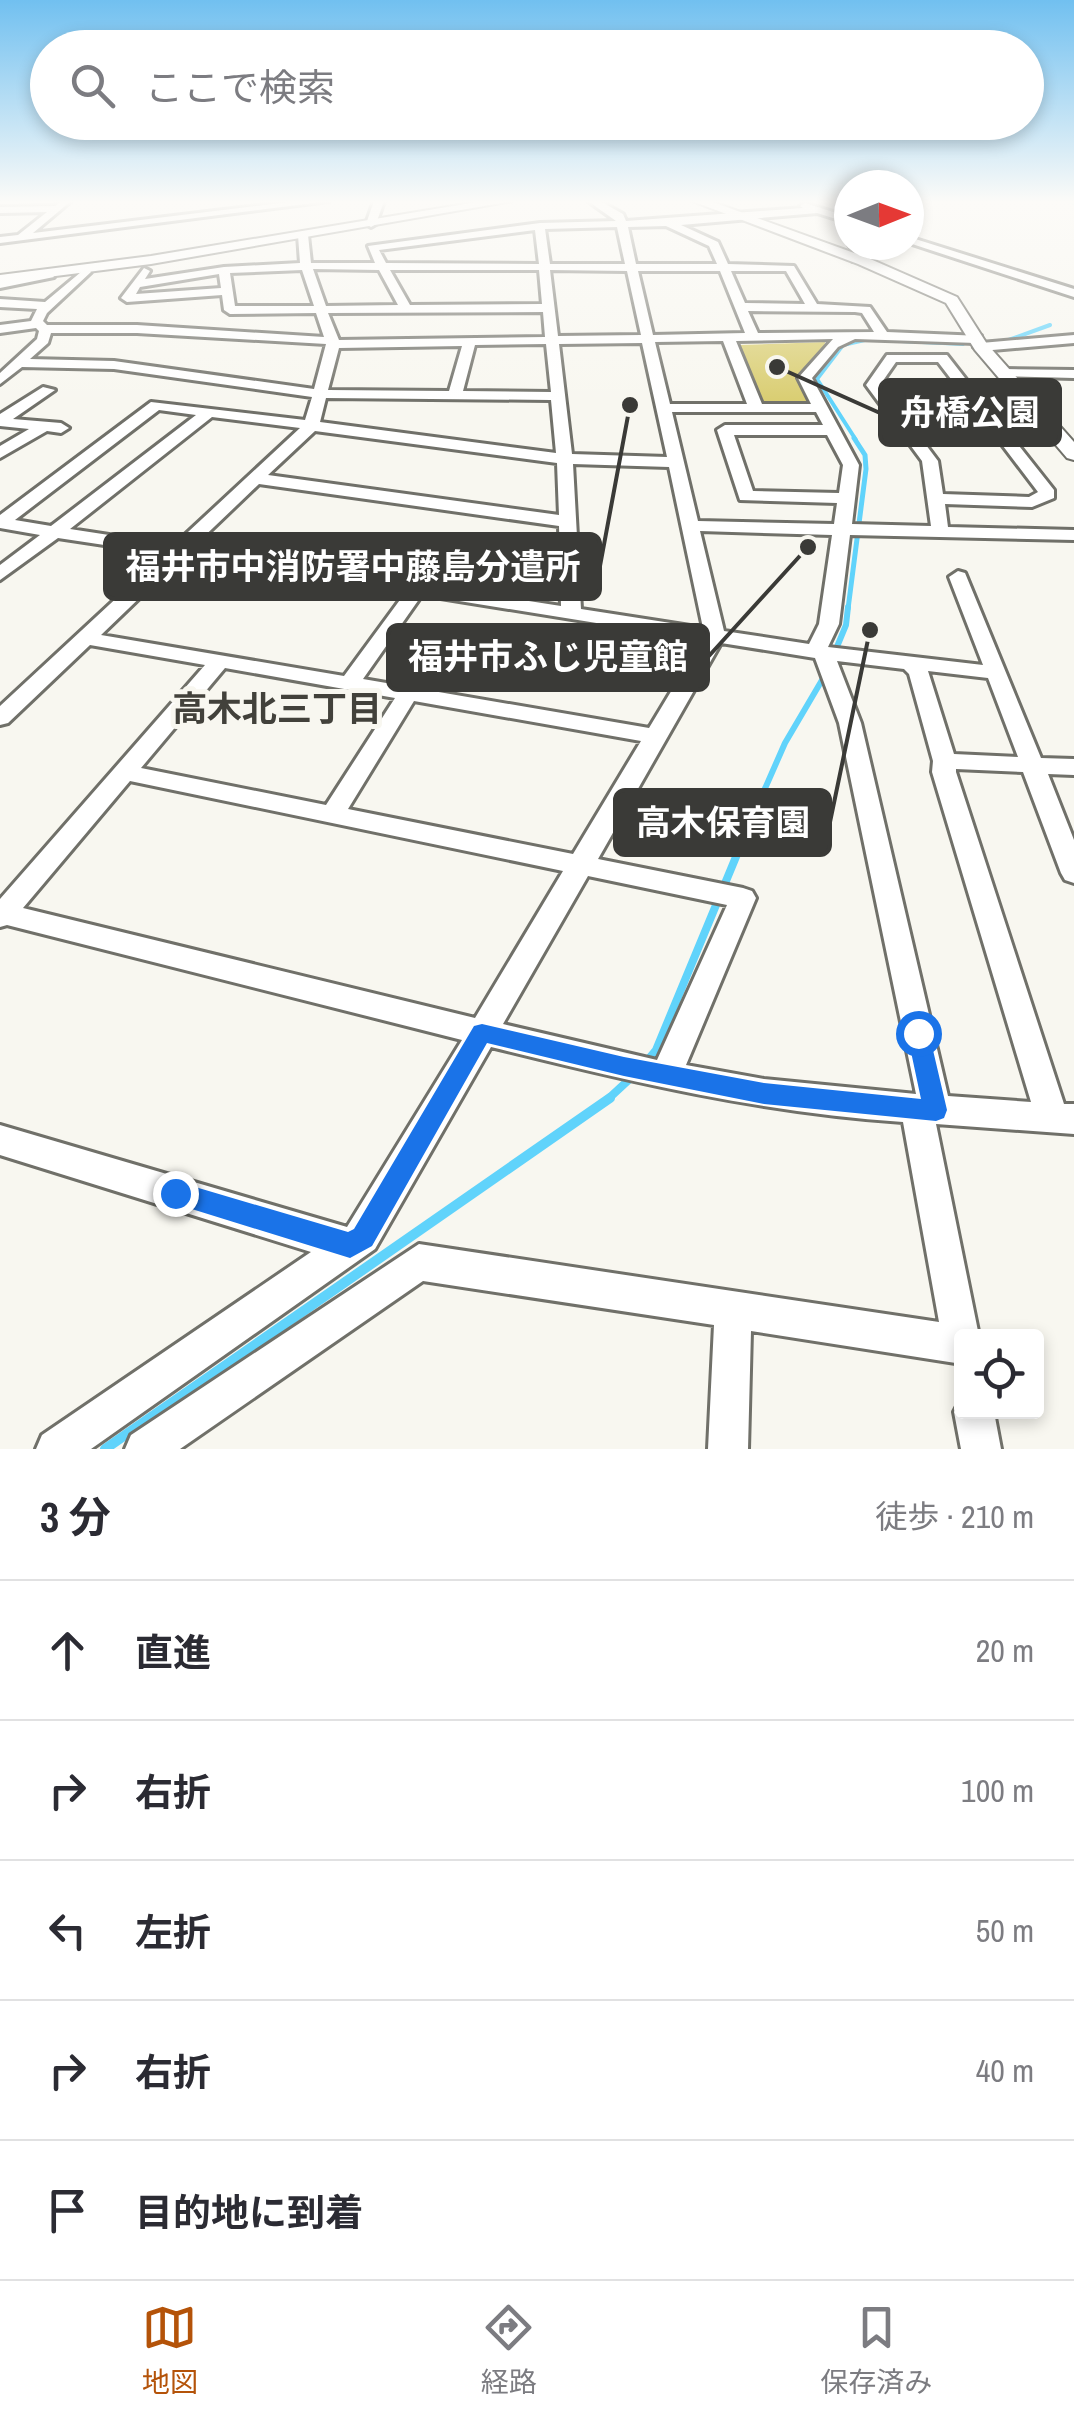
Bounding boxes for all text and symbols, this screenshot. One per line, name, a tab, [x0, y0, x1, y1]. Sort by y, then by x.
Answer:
search box	[30, 30, 1044, 140]
icon: search	[65, 58, 120, 113]
text: ここで検索	[145, 62, 335, 113]
north arrow	[834, 170, 924, 260]
callout: 舟橋公園	[880, 380, 1060, 445]
text: 舟橋公園	[900, 389, 1040, 436]
callout: 福井市中消防署中藤島分遣所	[105, 534, 600, 599]
text: 福井市中消防署中藤島分遣所	[125, 543, 581, 590]
callout: 福井市ふじ児童館	[388, 625, 708, 690]
text: 福井市ふじ児童館	[408, 633, 688, 680]
district label: 高木北三丁目	[172, 685, 382, 732]
callout: 高木保育園	[615, 790, 830, 855]
text: 高木保育園	[635, 799, 811, 846]
route start	[896, 1011, 942, 1057]
route end	[153, 1171, 199, 1217]
map controls	[954, 1329, 1044, 1419]
button: locate	[954, 1329, 1044, 1419]
text: 3 分	[40, 1489, 111, 1545]
text: 徒歩 · 210 m	[875, 1495, 1034, 1538]
icon: ahead	[40, 1623, 95, 1678]
text: 直進	[135, 1627, 211, 1678]
text: 20 m	[976, 1629, 1034, 1672]
icon: right	[40, 1763, 95, 1818]
text: 右折	[135, 1767, 211, 1818]
text: 100 m	[961, 1769, 1034, 1812]
icon: left	[40, 1903, 95, 1958]
text: 左折	[135, 1907, 211, 1958]
text: 50 m	[976, 1909, 1034, 1952]
icon: right	[40, 2043, 95, 2098]
text: 右折	[135, 2047, 211, 2098]
text: 40 m	[976, 2049, 1034, 2092]
icon: arrive	[40, 2183, 95, 2238]
text: 目的地に到着	[135, 2187, 363, 2238]
tab: 地図	[142, 2300, 198, 2401]
tab: 経路	[481, 2300, 537, 2401]
tab: 保存済み	[820, 2300, 932, 2401]

